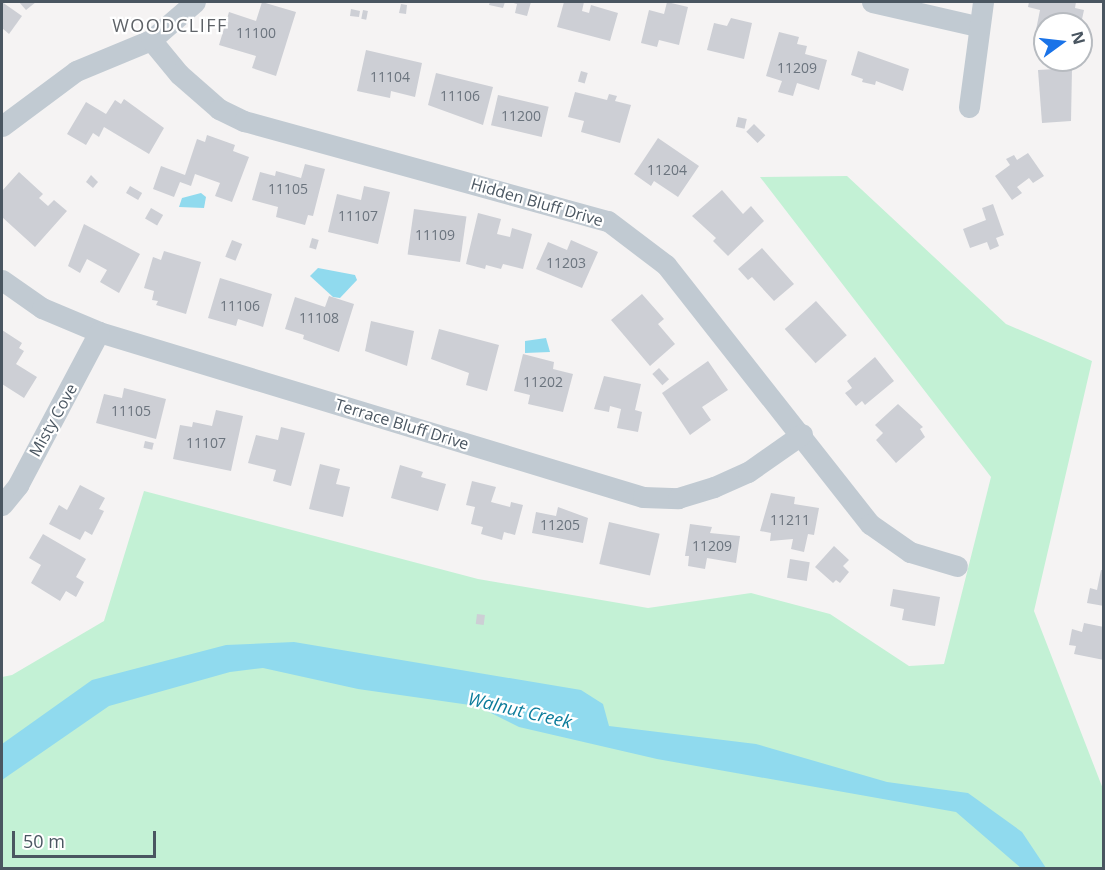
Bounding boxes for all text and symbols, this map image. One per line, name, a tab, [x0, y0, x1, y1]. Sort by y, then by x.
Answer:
north arrow	[1033, 12, 1093, 72]
district label: WOODCLIFF	[112, 14, 228, 36]
house number: 11100	[236, 25, 276, 41]
text: N	[1066, 29, 1091, 47]
house number: 11209	[777, 60, 817, 76]
house number: 11104	[370, 69, 410, 85]
house number: 11106	[440, 88, 480, 104]
house number: 11200	[501, 108, 541, 124]
house number: 11204	[647, 162, 687, 178]
street label: Hidden Bluff Drive	[469, 174, 605, 230]
house number: 11105	[268, 181, 308, 197]
house number: 11107	[338, 208, 378, 224]
house number: 11109	[415, 227, 455, 243]
house number: 11203	[546, 255, 586, 271]
house number: 11106	[220, 298, 260, 314]
house number: 11108	[299, 310, 339, 326]
house number: 11202	[523, 374, 563, 390]
street label: Misty Cove	[25, 380, 81, 460]
street label: Terrace Bluff Drive	[333, 395, 471, 453]
house number: 11105	[111, 403, 151, 419]
house number: 11107	[186, 435, 226, 451]
house number: 11211	[770, 512, 810, 528]
house number: 11205	[540, 517, 580, 533]
house number: 11209	[692, 538, 732, 554]
water label: Walnut Creek	[466, 688, 574, 732]
scale bar	[15, 819, 159, 857]
text: 50 m	[23, 829, 65, 853]

